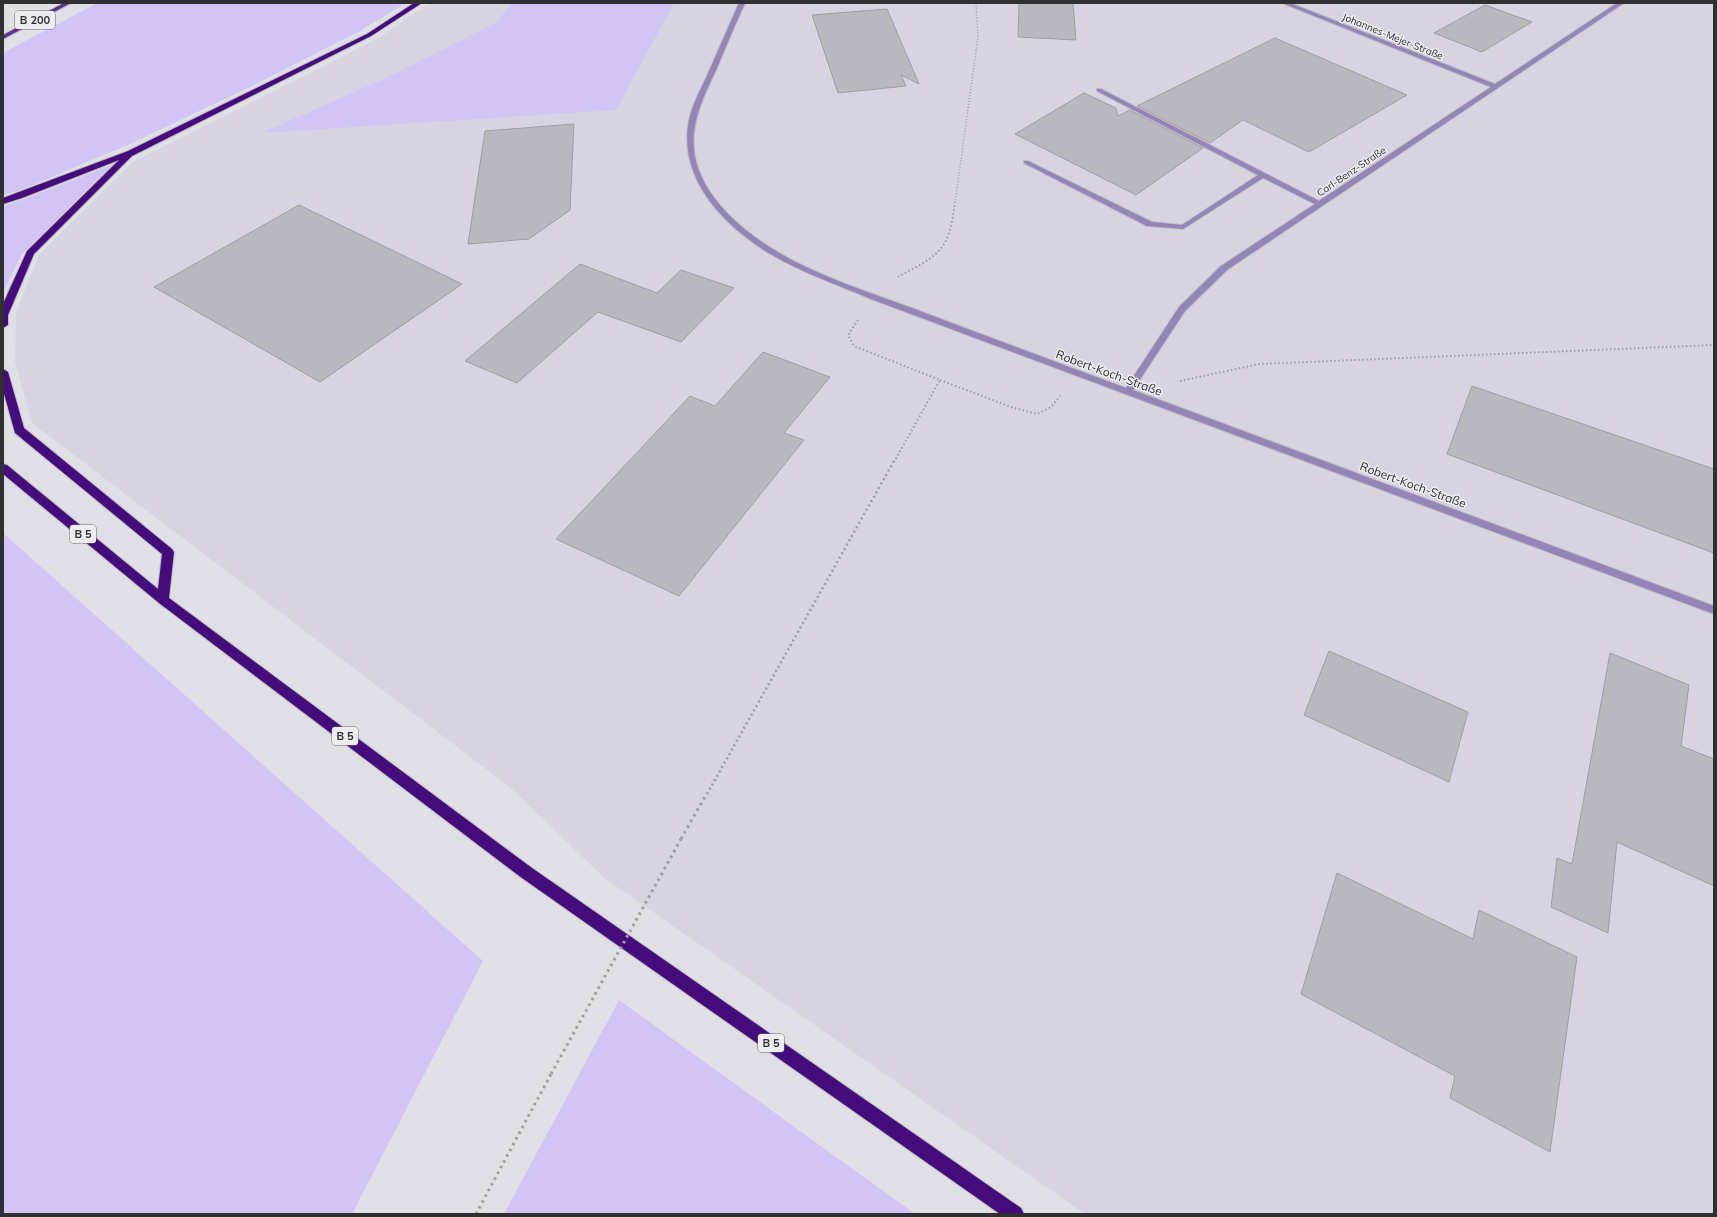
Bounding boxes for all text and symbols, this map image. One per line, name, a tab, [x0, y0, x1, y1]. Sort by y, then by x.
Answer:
street label: Johannes-Mejer-Straße	[1340, 10, 1445, 63]
road number: B 200	[15, 11, 55, 29]
street label: Carl-Benz-Straße	[1314, 143, 1388, 199]
street label: Robert-Koch-Straße	[1054, 346, 1164, 399]
street label: Robert-Koch-Straße	[1358, 458, 1468, 511]
road number: B 5	[70, 525, 96, 543]
road number: B 5	[332, 727, 358, 745]
road number: B 5	[758, 1034, 784, 1052]

